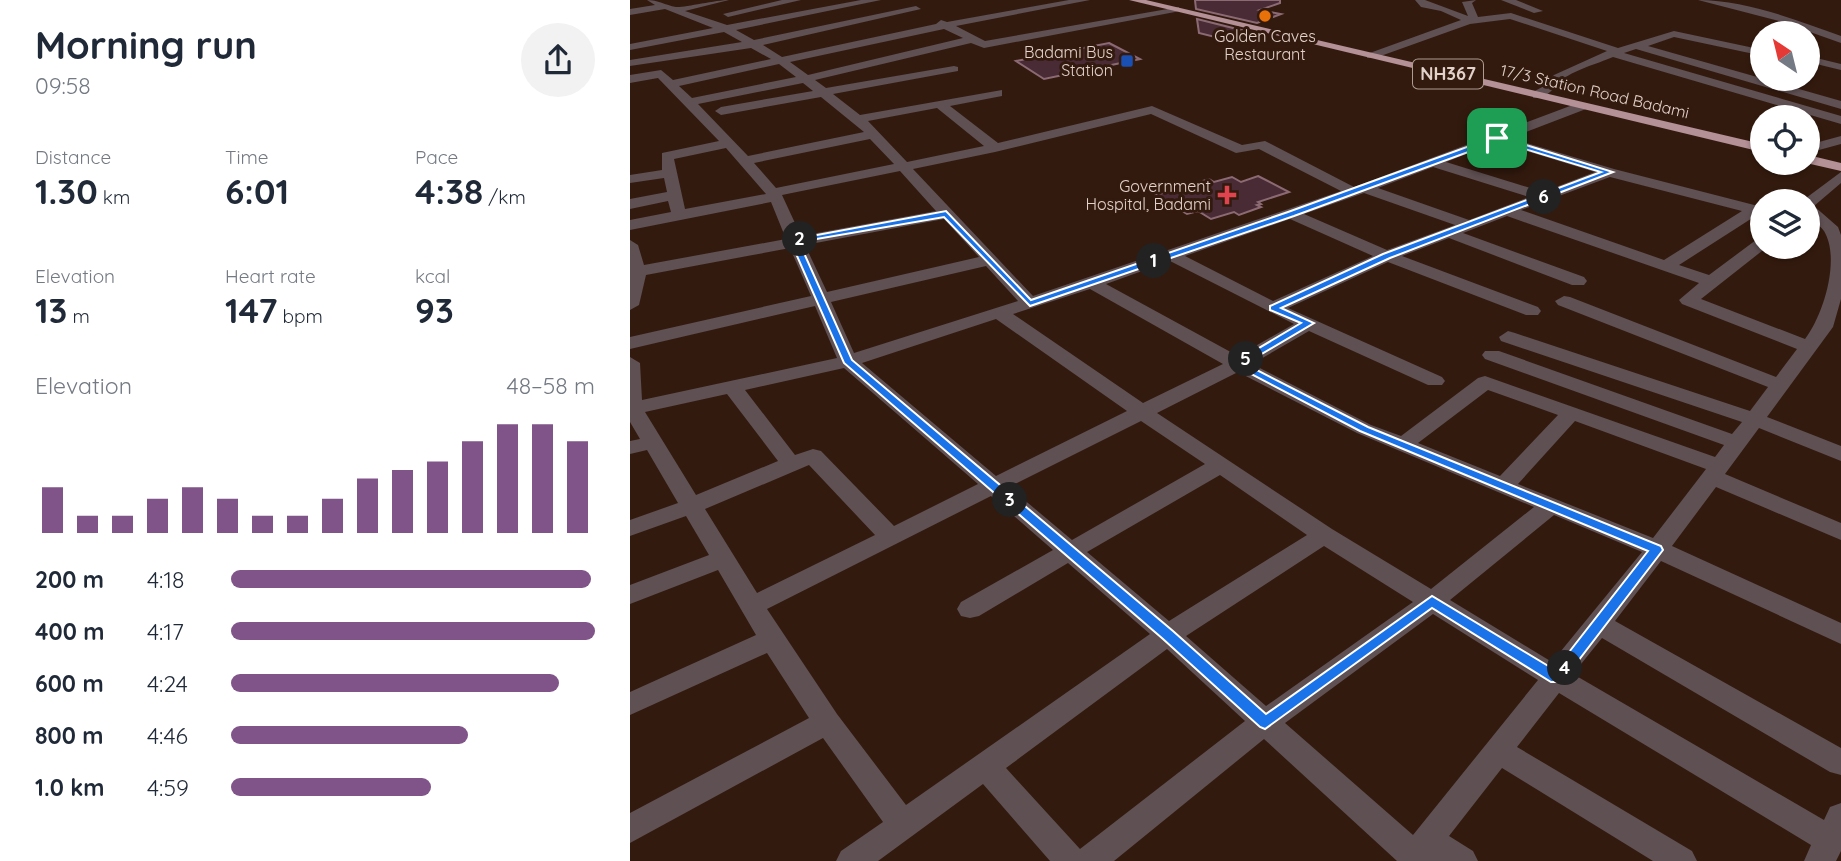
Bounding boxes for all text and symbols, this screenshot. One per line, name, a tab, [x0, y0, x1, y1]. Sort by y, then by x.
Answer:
marker: Golden Caves Restaurant	[1257, 8, 1273, 24]
text: Morning run	[35, 21, 257, 69]
north arrow	[1750, 21, 1820, 91]
map controls	[1750, 21, 1820, 259]
button: share	[521, 23, 595, 97]
place label: Golden Caves Restaurant	[1214, 26, 1316, 64]
place label: Badami Bus Station	[1024, 42, 1113, 80]
marker: Badami Bus Station	[1119, 53, 1135, 69]
road number: NH367	[1413, 60, 1483, 88]
street label: 17/3 Station Road Badami	[1499, 60, 1691, 122]
text: 09:58	[35, 71, 91, 100]
button: locate	[1750, 105, 1820, 175]
pin	[1467, 108, 1527, 168]
icon: arrive	[1478, 119, 1516, 157]
text: Distance	[35, 145, 111, 169]
text: Time	[225, 145, 269, 169]
text: Pace	[415, 145, 458, 169]
text: 1.30	[35, 169, 98, 213]
text: 6:01	[225, 169, 289, 213]
text: 4:38	[415, 169, 483, 213]
place label: Government Hospital, Badami	[1085, 176, 1211, 214]
pin: 6	[1527, 180, 1562, 214]
text: 6	[1538, 184, 1549, 208]
text: km	[98, 185, 130, 209]
text: /km	[483, 185, 526, 209]
marker: Government Hospital, Badami	[1217, 185, 1237, 205]
button: layers	[1750, 189, 1820, 259]
pin: 2	[782, 222, 818, 256]
text: 2	[794, 226, 805, 250]
pin: 1	[1136, 244, 1172, 278]
text: 1	[1150, 248, 1157, 272]
text: Elevation	[35, 264, 115, 288]
text: Heart rate	[225, 264, 316, 288]
text: kcal	[415, 264, 450, 288]
text: 13	[35, 288, 67, 332]
text: 147	[225, 288, 277, 332]
text: 93	[415, 288, 454, 332]
text: m	[67, 304, 90, 328]
text: bpm	[277, 304, 323, 328]
pin: 5	[1228, 342, 1264, 376]
text: 5	[1240, 346, 1251, 370]
text: Elevation	[35, 371, 132, 400]
text: 48–58 m	[507, 371, 595, 400]
pin: 3	[992, 482, 1028, 518]
text: 3	[1004, 487, 1015, 511]
text: 200 m	[35, 565, 104, 594]
text: 4:18	[147, 565, 184, 594]
text: 400 m	[35, 617, 104, 646]
text: 4:17	[147, 617, 184, 646]
pin: 4	[1548, 650, 1583, 686]
text: 4	[1559, 655, 1570, 679]
text: 600 m	[35, 669, 104, 698]
text: 4:24	[147, 669, 188, 698]
text: 800 m	[35, 721, 104, 750]
text: 4:46	[147, 721, 188, 750]
text: 1.0 km	[35, 773, 105, 802]
text: 4:59	[147, 773, 189, 802]

